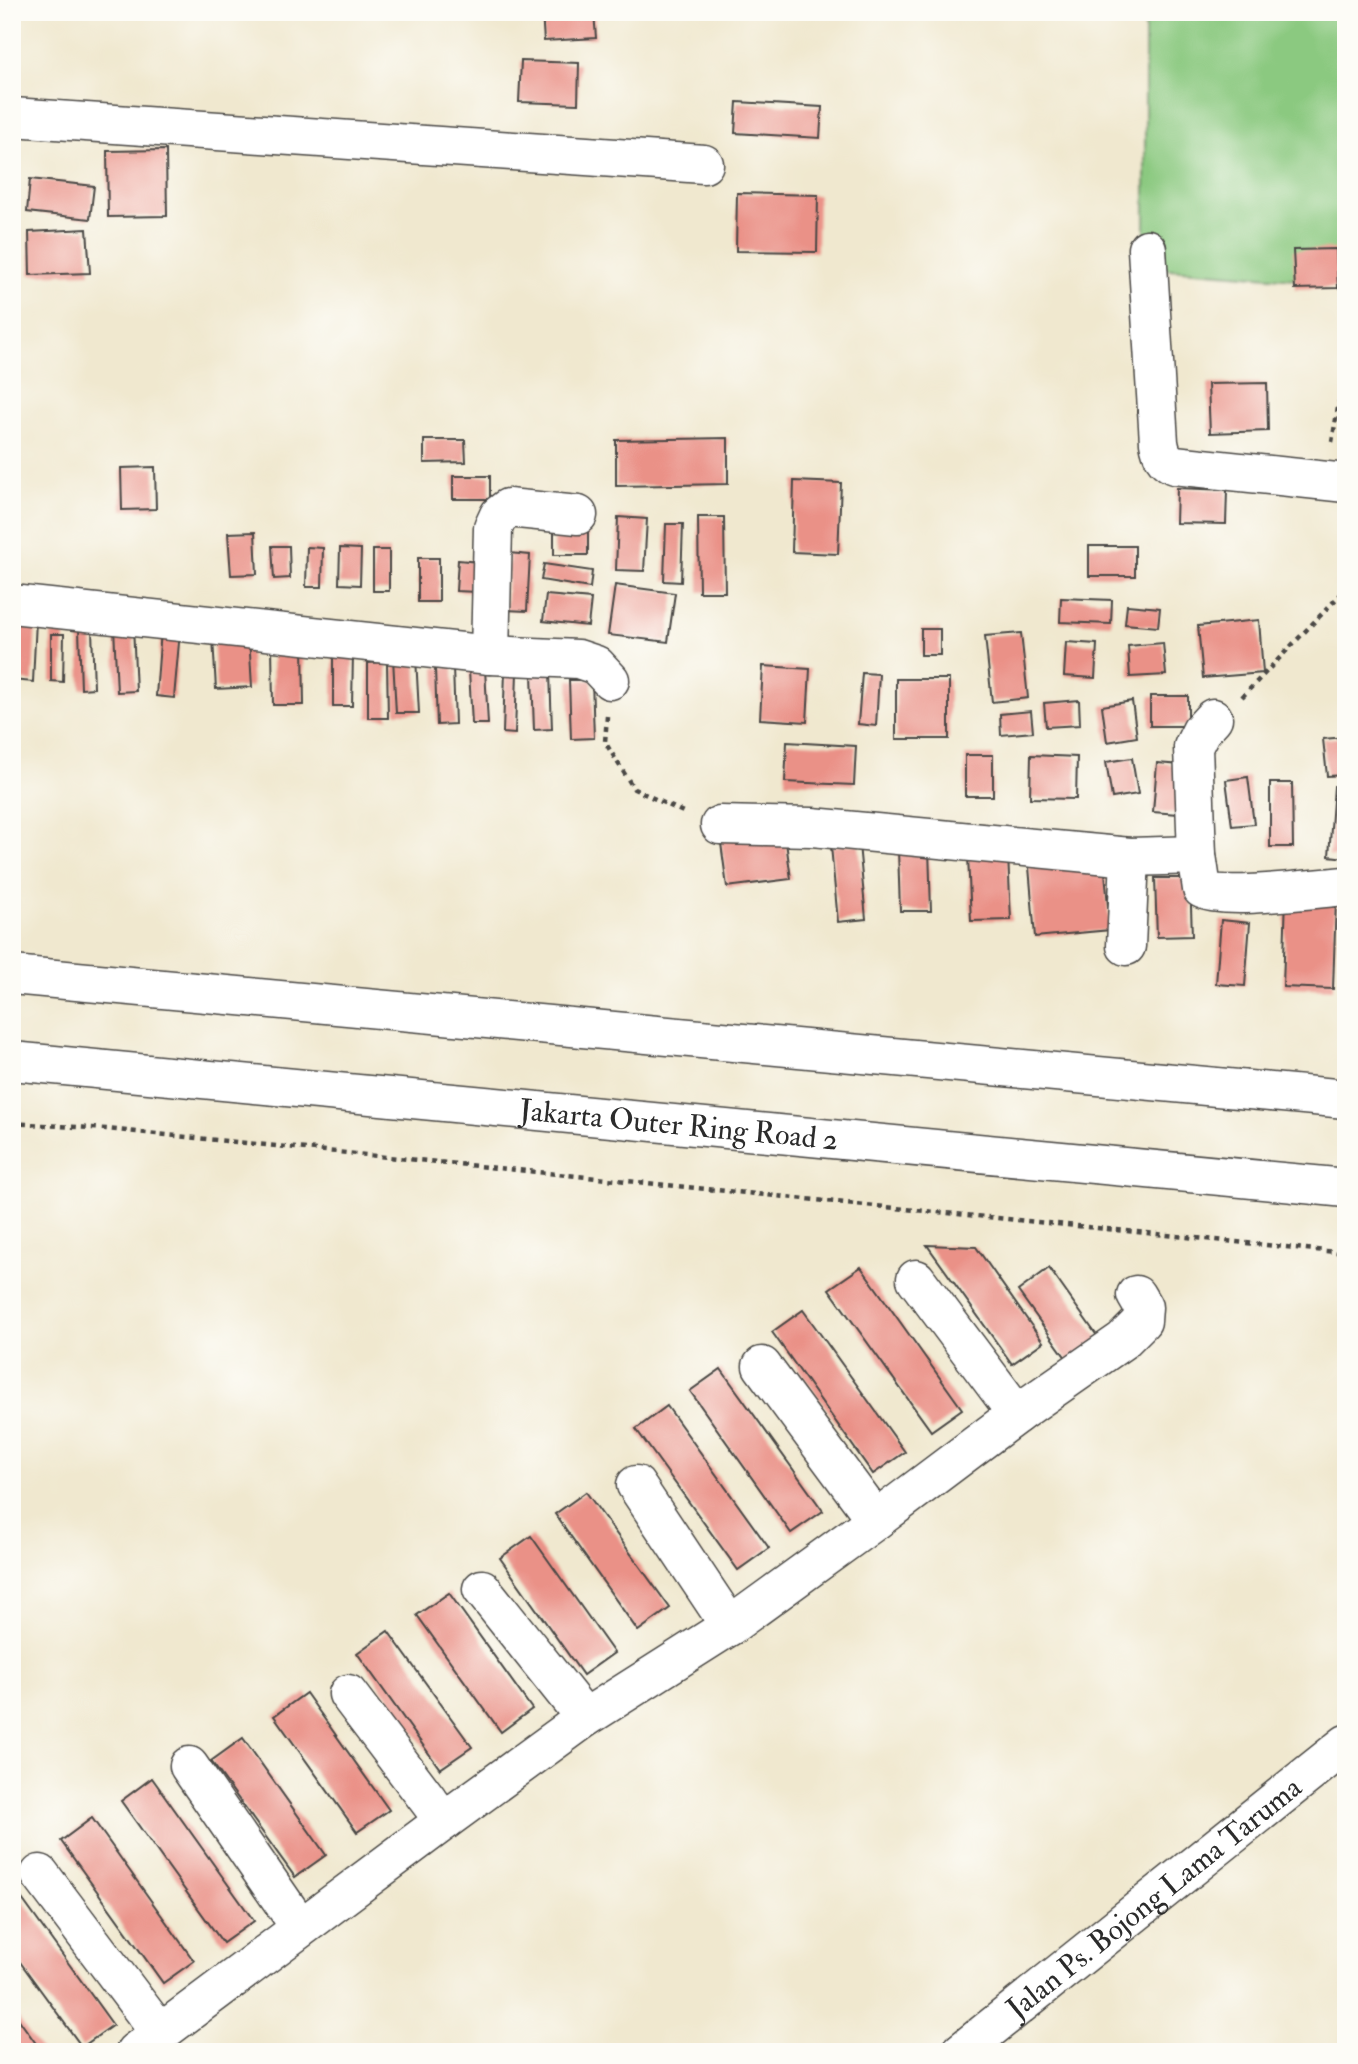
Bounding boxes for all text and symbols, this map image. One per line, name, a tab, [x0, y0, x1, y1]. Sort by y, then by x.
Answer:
street label: Jakarta Outer Ring Road 2	[517, 1091, 840, 1159]
street label: Jalan Ps. Bojong Lama Taruma	[999, 1769, 1310, 2028]

